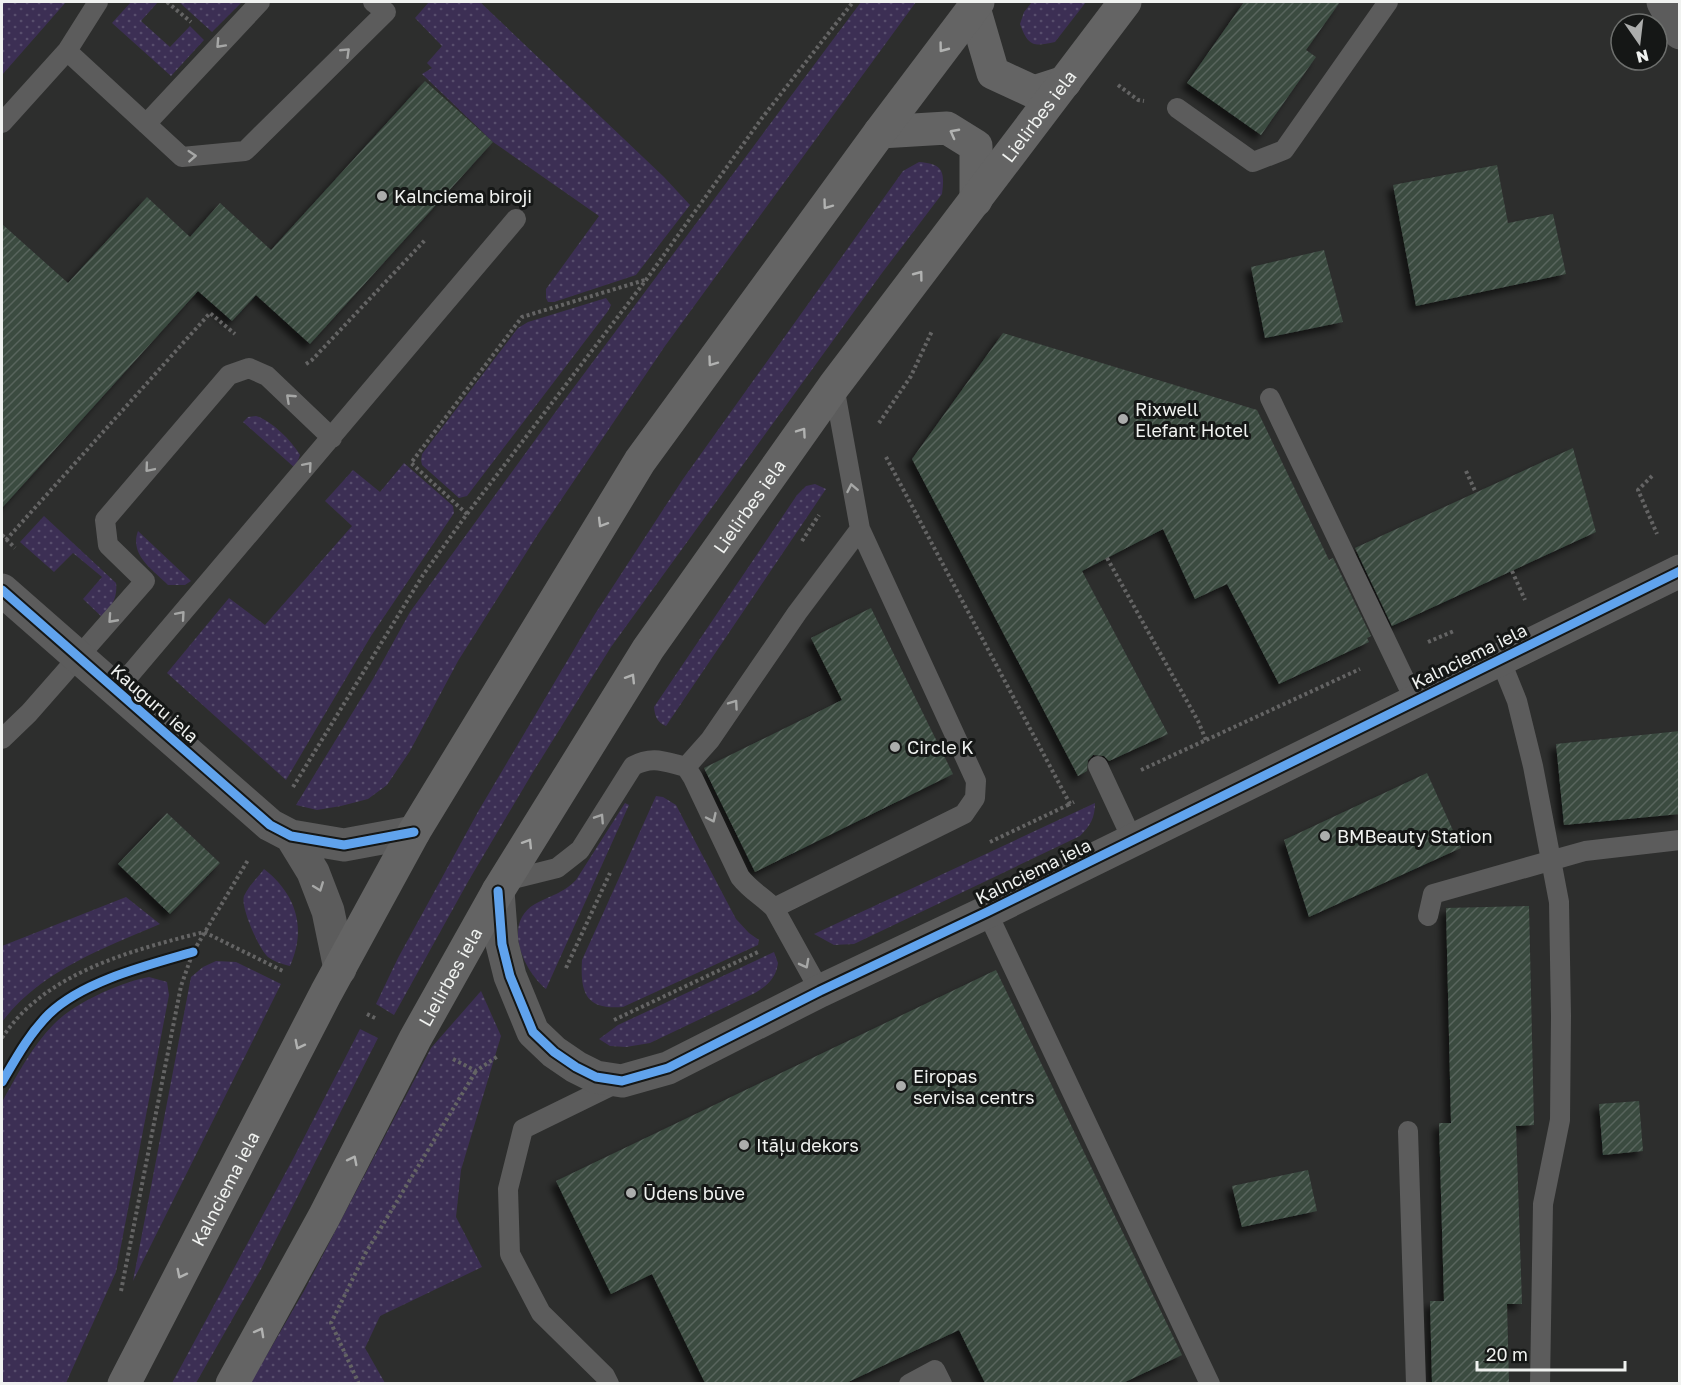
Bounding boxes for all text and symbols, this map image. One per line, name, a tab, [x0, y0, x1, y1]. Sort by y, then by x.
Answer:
north arrow	[1609, 12, 1669, 72]
one-way arrow	[216, 38, 227, 48]
one-way arrow	[940, 42, 951, 53]
text: N	[1634, 45, 1651, 68]
one-way arrow	[339, 48, 349, 59]
street label: Lielirbes iela	[997, 65, 1081, 166]
one-way arrow	[950, 129, 961, 140]
one-way arrow	[187, 150, 196, 163]
place label: Kalnciema biroji	[394, 185, 532, 207]
marker: Kalnciema biroji	[375, 189, 389, 203]
one-way arrow	[823, 198, 834, 209]
one-way arrow	[911, 271, 922, 282]
one-way arrow	[708, 356, 719, 367]
one-way arrow	[286, 394, 296, 405]
place label: Rixwell Elefant Hotel	[1135, 398, 1249, 441]
marker: Rixwell Elefant Hotel	[1116, 412, 1130, 426]
one-way arrow	[795, 427, 806, 438]
street label: Lielirbes iela	[708, 455, 790, 557]
one-way arrow	[146, 461, 157, 472]
one-way arrow	[301, 462, 312, 473]
one-way arrow	[846, 483, 859, 493]
one-way arrow	[598, 517, 610, 527]
one-way arrow	[174, 611, 185, 622]
one-way arrow	[108, 612, 119, 623]
street label: Kalnciema iela	[1408, 618, 1530, 694]
street label: Kauguru iela	[107, 659, 203, 747]
one-way arrow	[623, 674, 635, 684]
one-way arrow	[727, 700, 738, 711]
place label: Circle K	[907, 736, 974, 758]
marker: Circle K	[888, 740, 902, 754]
one-way arrow	[705, 812, 717, 823]
one-way arrow	[593, 813, 604, 824]
place label: BMBeauty Station	[1337, 825, 1492, 847]
marker: BMBeauty Station	[1318, 829, 1332, 843]
street label: Kalnciema iela	[972, 833, 1094, 909]
one-way arrow	[520, 839, 532, 849]
one-way arrow	[312, 881, 324, 892]
street label: Lielirbes iela	[413, 923, 486, 1030]
one-way arrow	[798, 958, 809, 969]
one-way arrow	[295, 1039, 307, 1050]
place label: Eiropas servisa centrs	[913, 1065, 1035, 1108]
marker: Eiropas servisa centrs	[894, 1079, 908, 1093]
street label: Kalnciema iela	[186, 1127, 264, 1250]
place label: Itāļu dekors	[756, 1134, 859, 1156]
marker: Itāļu dekors	[737, 1138, 751, 1152]
one-way arrow	[345, 1156, 357, 1167]
place label: Ūdens būve	[643, 1182, 745, 1204]
marker: Ūdens būve	[624, 1186, 638, 1200]
one-way arrow	[176, 1268, 188, 1279]
one-way arrow	[253, 1328, 264, 1338]
scale bar	[1477, 1334, 1626, 1372]
text: 20 m	[1486, 1343, 1528, 1365]

